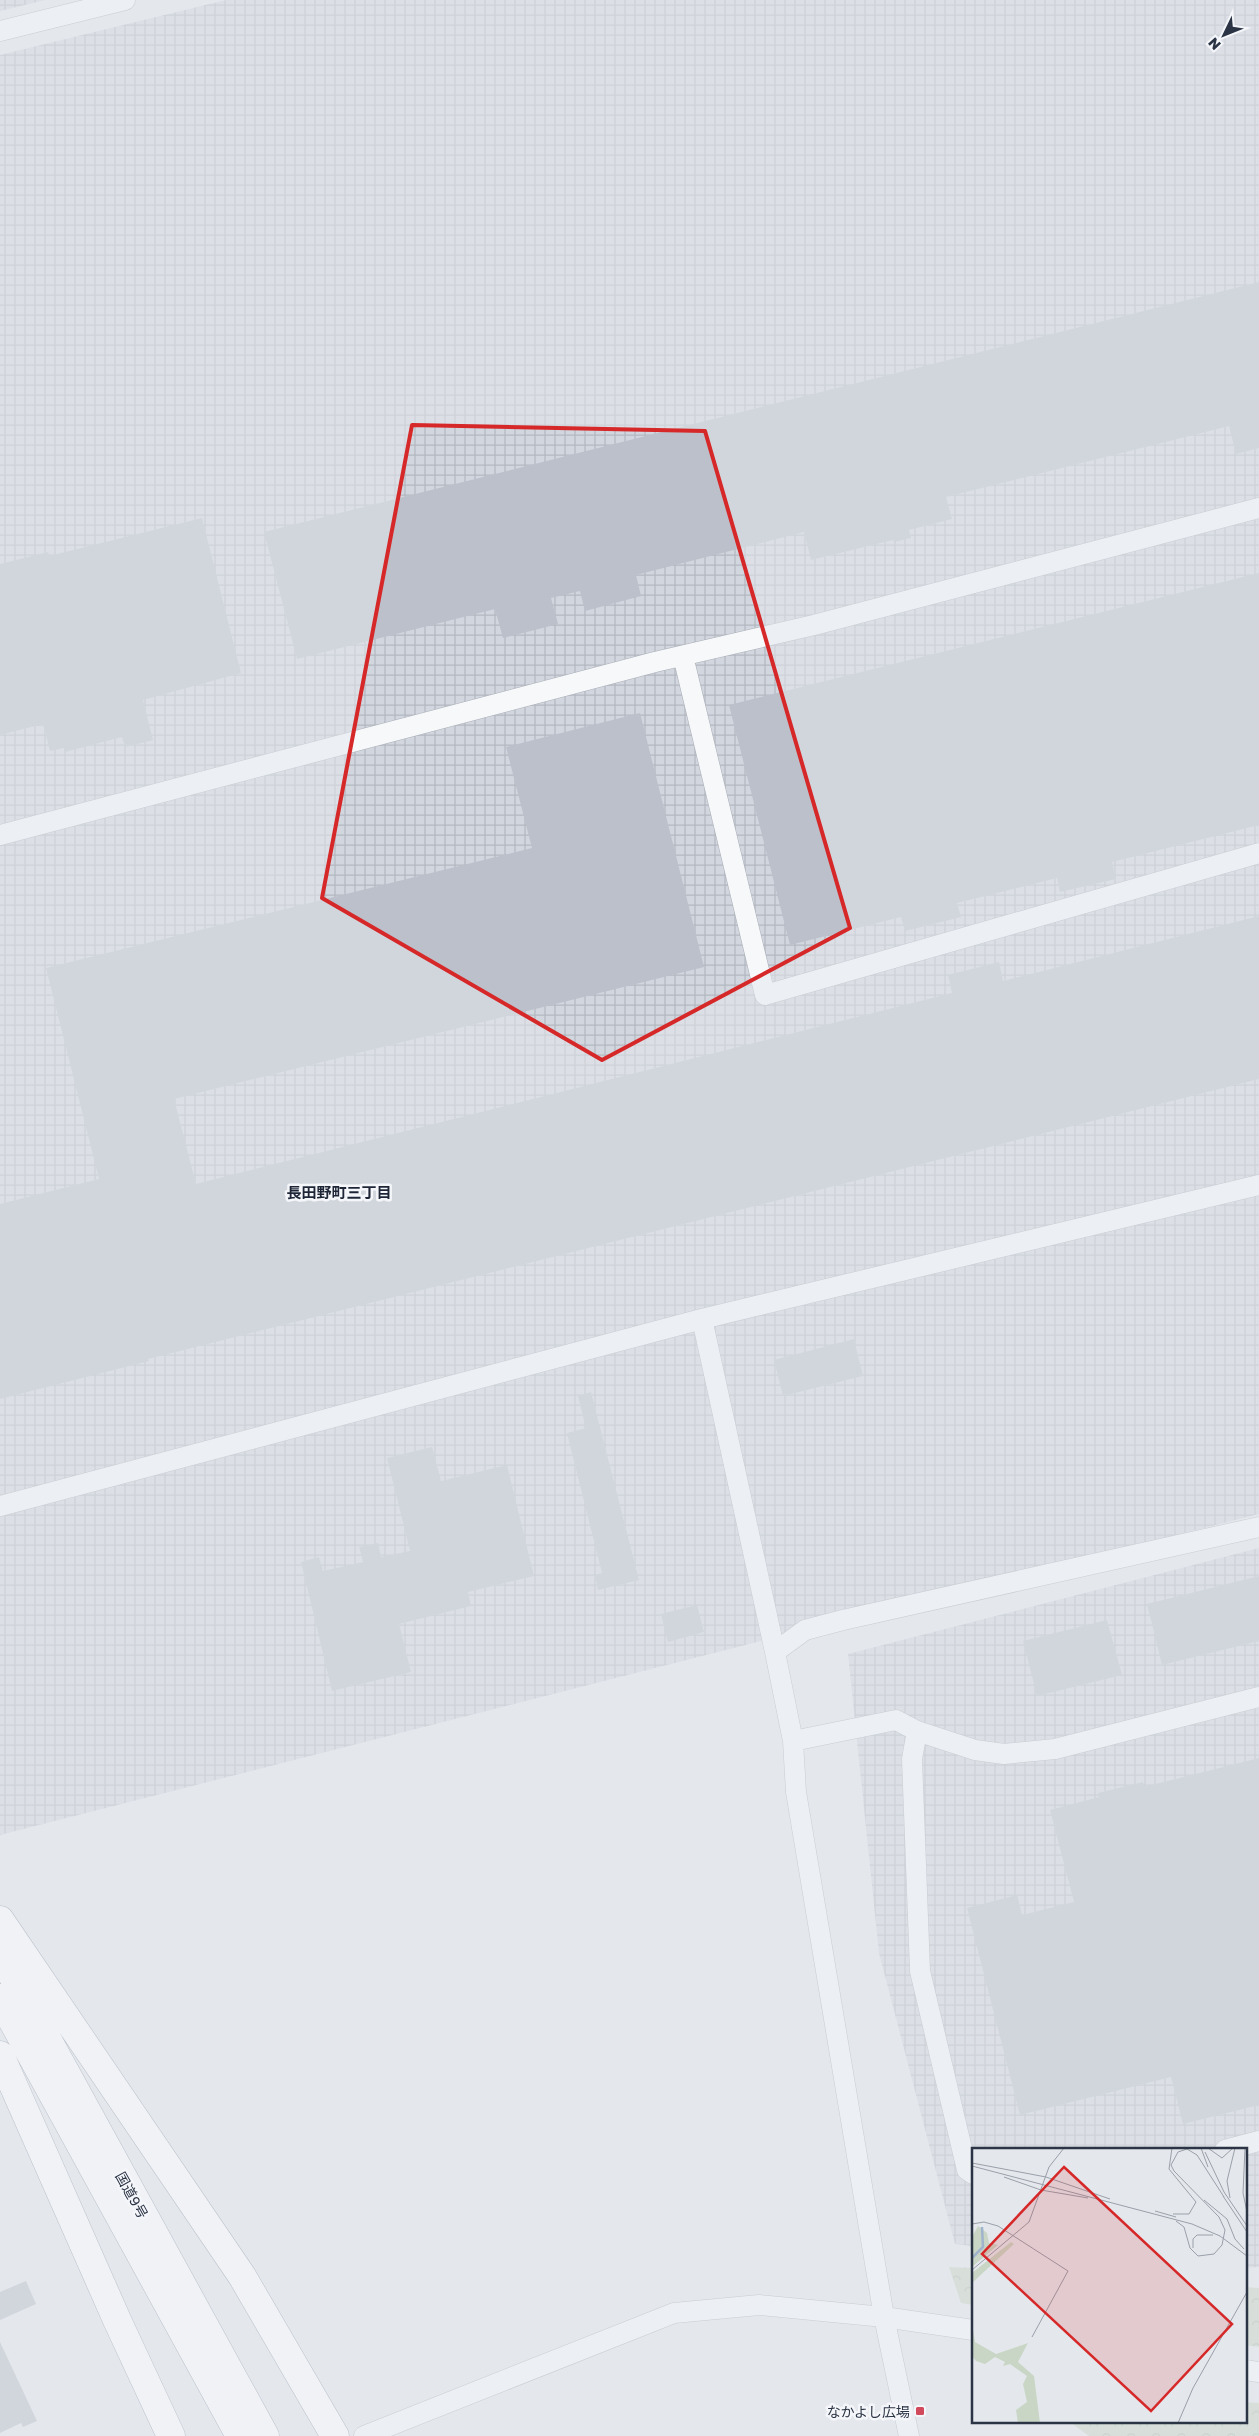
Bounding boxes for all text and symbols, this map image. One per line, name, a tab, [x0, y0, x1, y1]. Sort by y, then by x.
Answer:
north arrow	[1199, 10, 1249, 60]
text: N	[1204, 35, 1224, 54]
district label: 長田野町三丁目	[286, 1183, 392, 1201]
inset map	[972, 2148, 1246, 2424]
street label: 国道9号	[112, 2169, 152, 2221]
place label: なかよし広場	[827, 2403, 910, 2420]
marker: なかよし広場	[914, 2405, 926, 2417]

